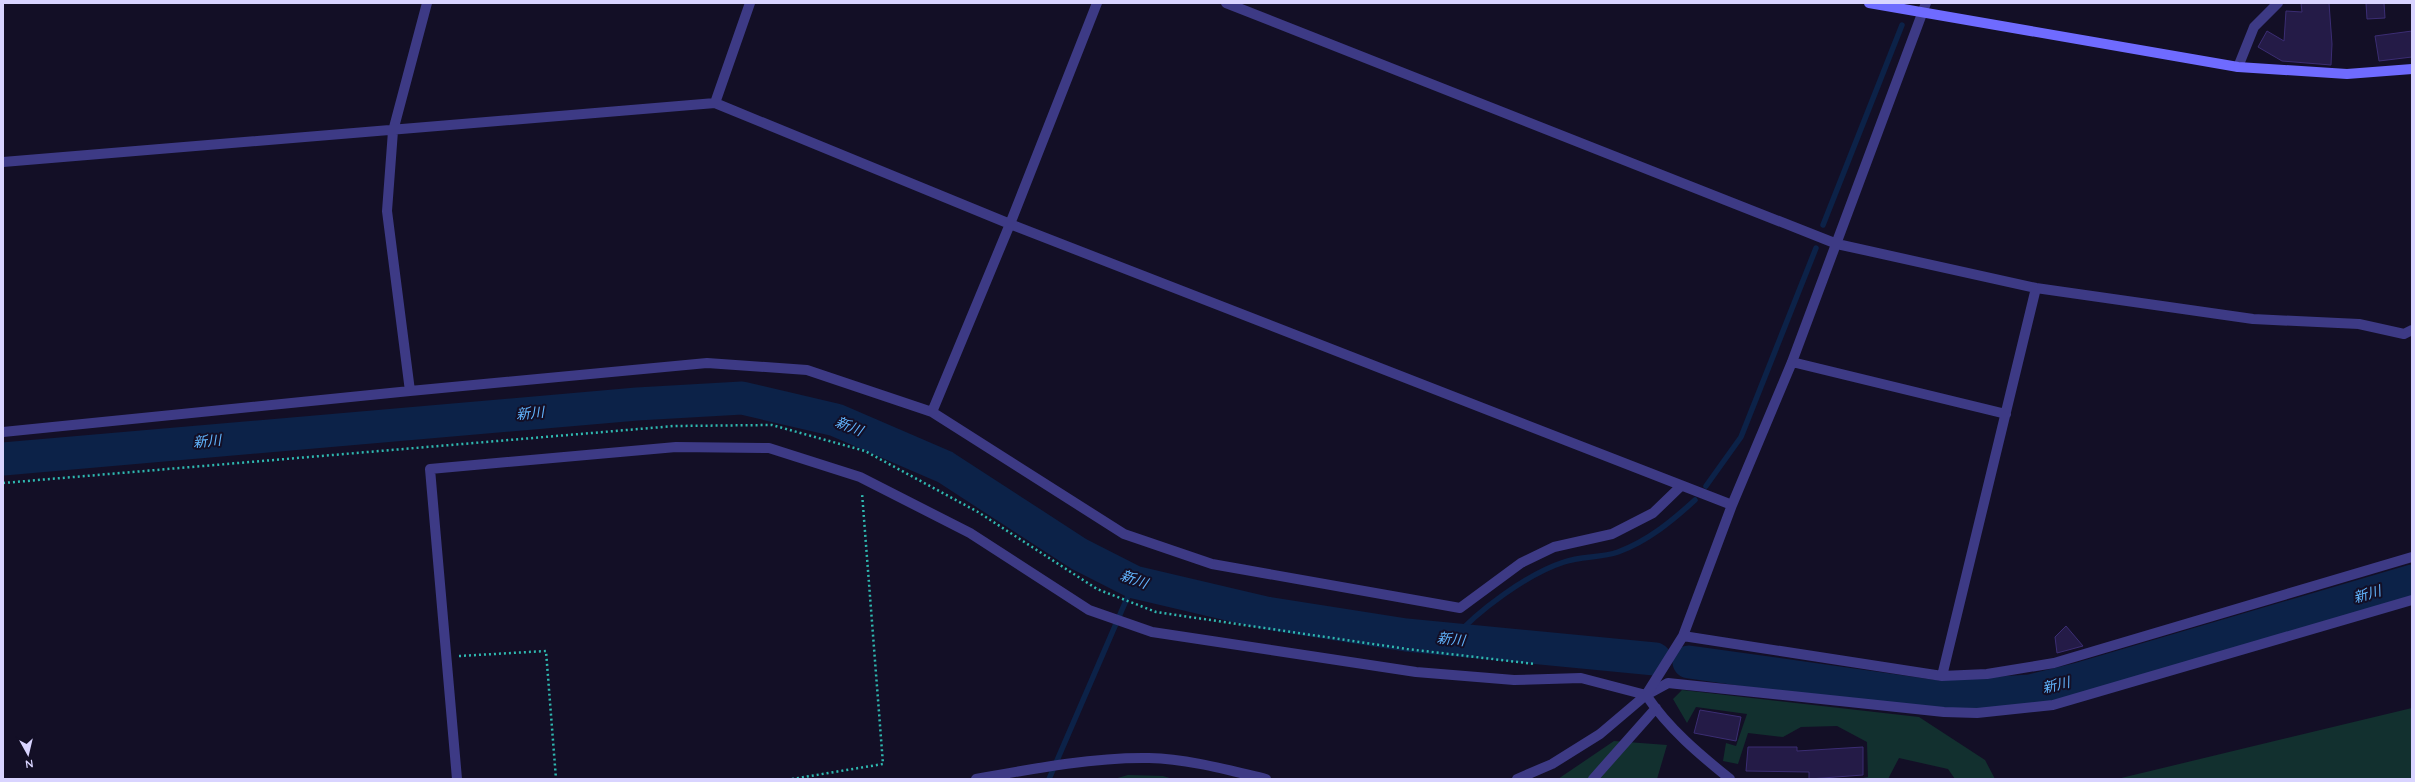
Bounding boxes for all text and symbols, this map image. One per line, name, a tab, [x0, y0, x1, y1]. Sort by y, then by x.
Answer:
water label: 新川	[515, 403, 547, 423]
water label: 新川	[833, 412, 867, 440]
water label: 新川	[192, 431, 224, 451]
water label: 新川	[1118, 566, 1152, 593]
water label: 新川	[2351, 581, 2385, 607]
water label: 新川	[1436, 629, 1468, 650]
water label: 新川	[2040, 673, 2074, 697]
north arrow	[8, 734, 48, 774]
text: N	[24, 756, 34, 771]

